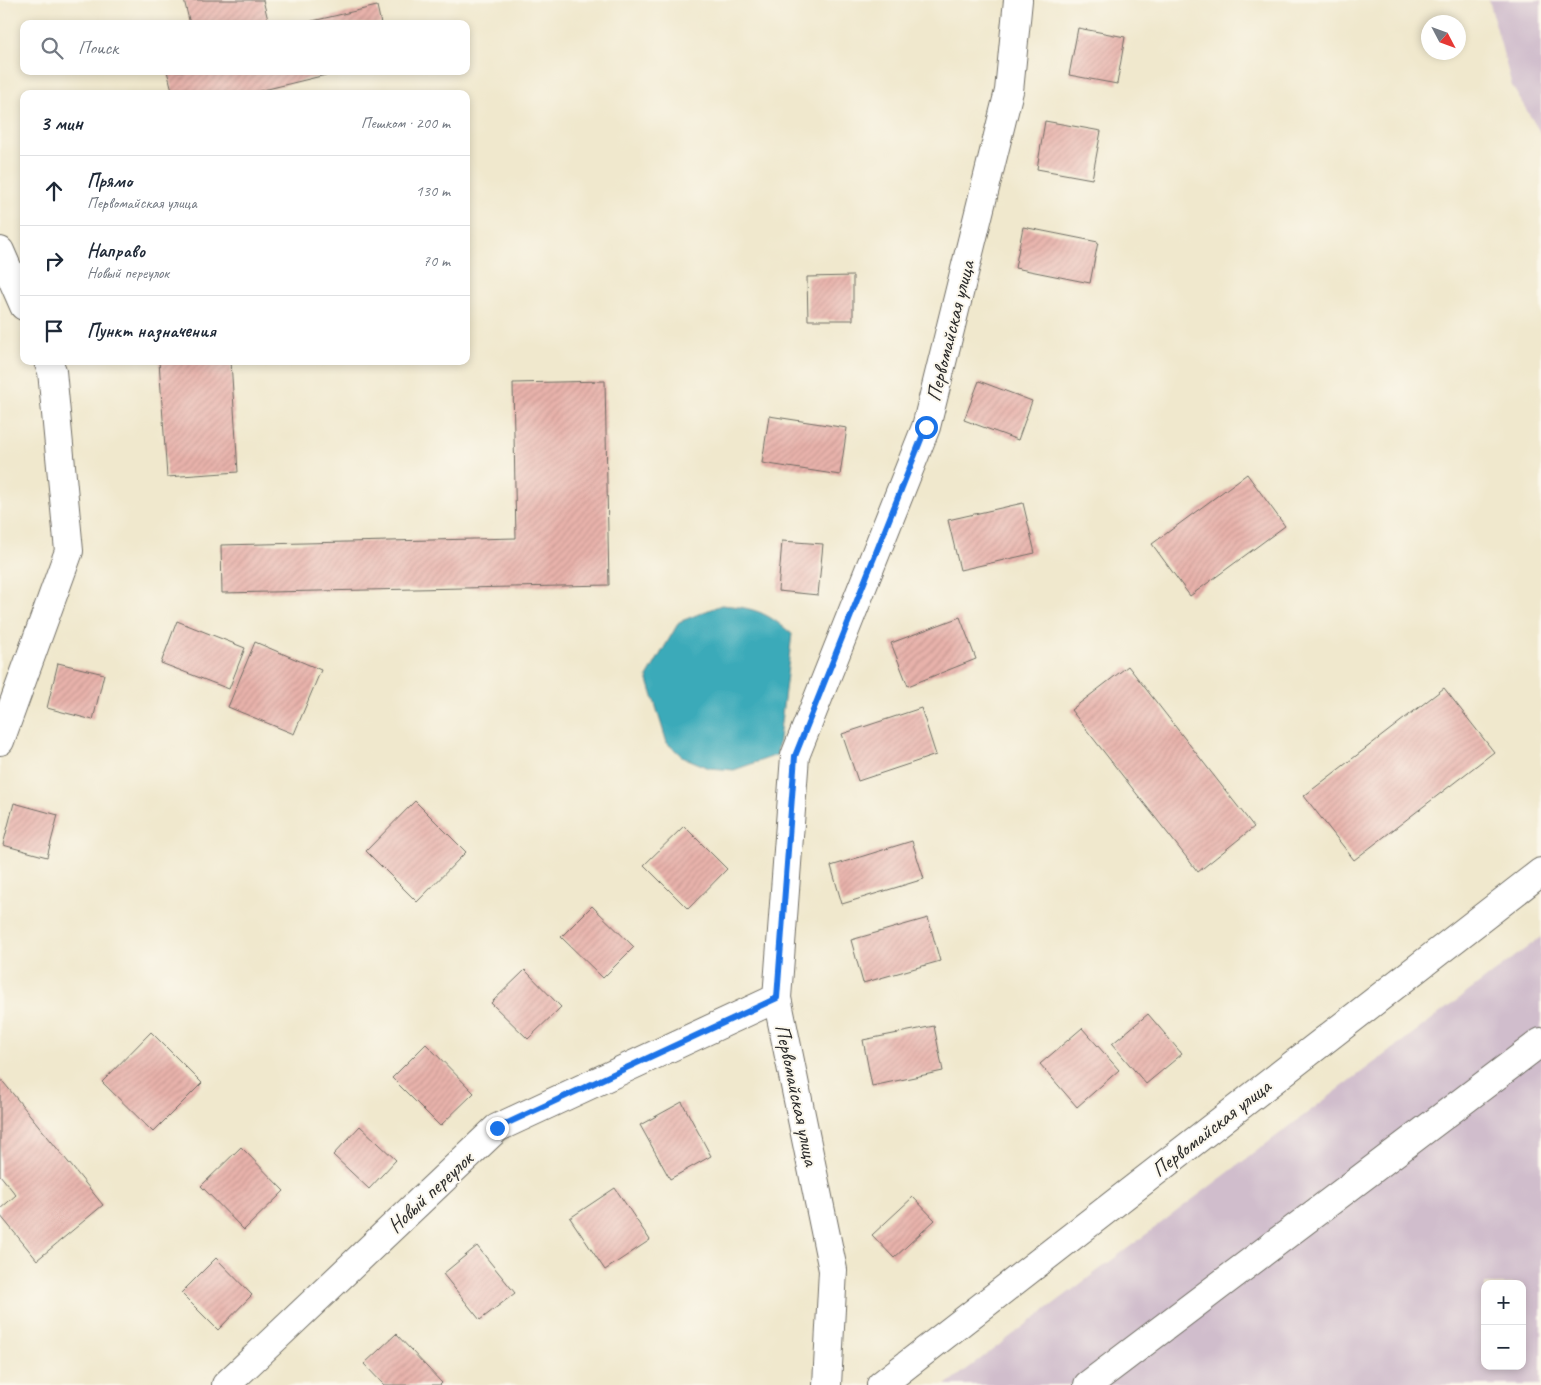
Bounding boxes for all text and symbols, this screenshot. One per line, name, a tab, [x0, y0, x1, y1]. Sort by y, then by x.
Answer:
north arrow	[1421, 15, 1466, 60]
search box	[20, 20, 470, 75]
icon: search	[38, 34, 66, 62]
text: Поиск	[78, 36, 118, 60]
text: 3 мин	[40, 110, 83, 136]
text: Пешком · 200 m	[361, 113, 450, 133]
text: Прямо	[87, 169, 132, 193]
icon: ahead	[40, 177, 68, 205]
text: 130 m	[416, 181, 450, 201]
text: Первомайская улица	[87, 193, 197, 213]
text: Направо	[87, 239, 145, 263]
icon: right	[40, 247, 68, 275]
text: 70 m	[423, 251, 450, 271]
street label: Первомайская улица	[920, 256, 980, 404]
text: Новый переулок	[87, 263, 169, 283]
icon: arrive	[40, 317, 68, 345]
text: Пункт назначения	[87, 319, 216, 343]
route start	[915, 416, 938, 439]
street label: Первомайская улица	[769, 1022, 825, 1170]
street label: Первомайская улица	[1146, 1072, 1277, 1183]
route end	[486, 1117, 509, 1140]
street label: Новый переулок	[382, 1144, 480, 1238]
map controls	[1481, 1280, 1526, 1370]
button: +	[1481, 1280, 1526, 1325]
button: −	[1481, 1325, 1526, 1370]

